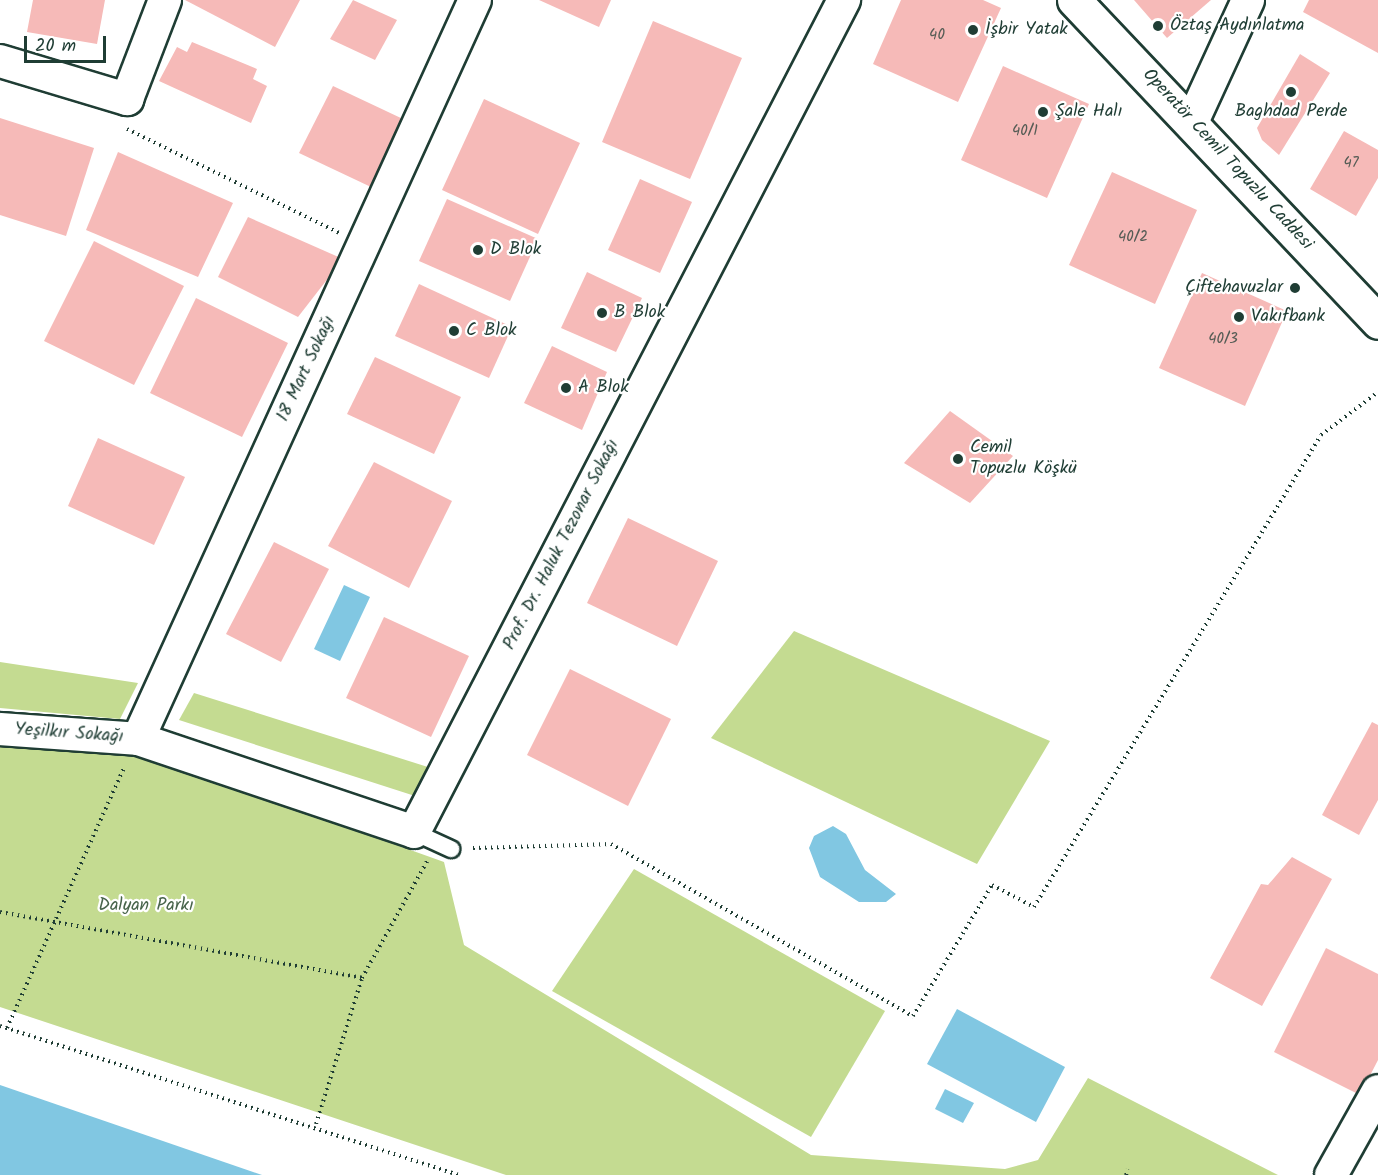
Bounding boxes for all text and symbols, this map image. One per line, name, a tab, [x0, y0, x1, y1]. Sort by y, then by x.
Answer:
place label: Öztaş Aydınlatma	[1170, 15, 1304, 37]
place label: İşbir Yatak	[985, 19, 1068, 41]
marker: Öztaş Aydınlatma	[1151, 19, 1165, 33]
marker: İşbir Yatak	[966, 23, 980, 37]
scale bar	[27, 24, 110, 62]
house number: 40	[929, 27, 945, 45]
text: 20 m	[35, 32, 76, 61]
street label: Operatör Cemil Topuzlu Caddesi	[1137, 65, 1317, 255]
marker: Baghdad Perde	[1284, 85, 1298, 99]
place label: Şale Halı	[1055, 101, 1122, 123]
place label: Baghdad Perde	[1235, 101, 1347, 123]
marker: Şale Halı	[1036, 105, 1050, 119]
house number: 40/1	[1012, 123, 1038, 141]
house number: 47	[1343, 155, 1359, 173]
house number: 40/2	[1118, 229, 1148, 247]
place label: D Blok	[490, 239, 541, 261]
marker: D Blok	[471, 243, 485, 257]
place label: Çiftehavuzlar	[1185, 277, 1283, 299]
marker: Çiftehavuzlar	[1288, 281, 1302, 295]
place label: B Blok	[614, 302, 665, 324]
marker: B Blok	[595, 306, 609, 320]
place label: Vakıfbank	[1251, 306, 1325, 328]
marker: Vakıfbank	[1232, 310, 1246, 324]
street label: 18 Mart Sokağı	[273, 313, 341, 425]
place label: C Blok	[466, 320, 516, 342]
marker: C Blok	[447, 324, 461, 338]
house number: 40/3	[1208, 331, 1238, 349]
place label: A Blok	[578, 377, 629, 399]
marker: A Blok	[559, 381, 573, 395]
street label: Prof. Dr. Haluk Tezonar Sokağı	[499, 436, 625, 654]
place label: Cemil Topuzlu Köşkü	[970, 438, 1077, 480]
marker: Cemil Topuzlu Köşkü	[951, 452, 965, 466]
street label: Yeşilkır Sokağı	[14, 719, 124, 749]
park label: Dalyan Parkı	[98, 895, 194, 917]

